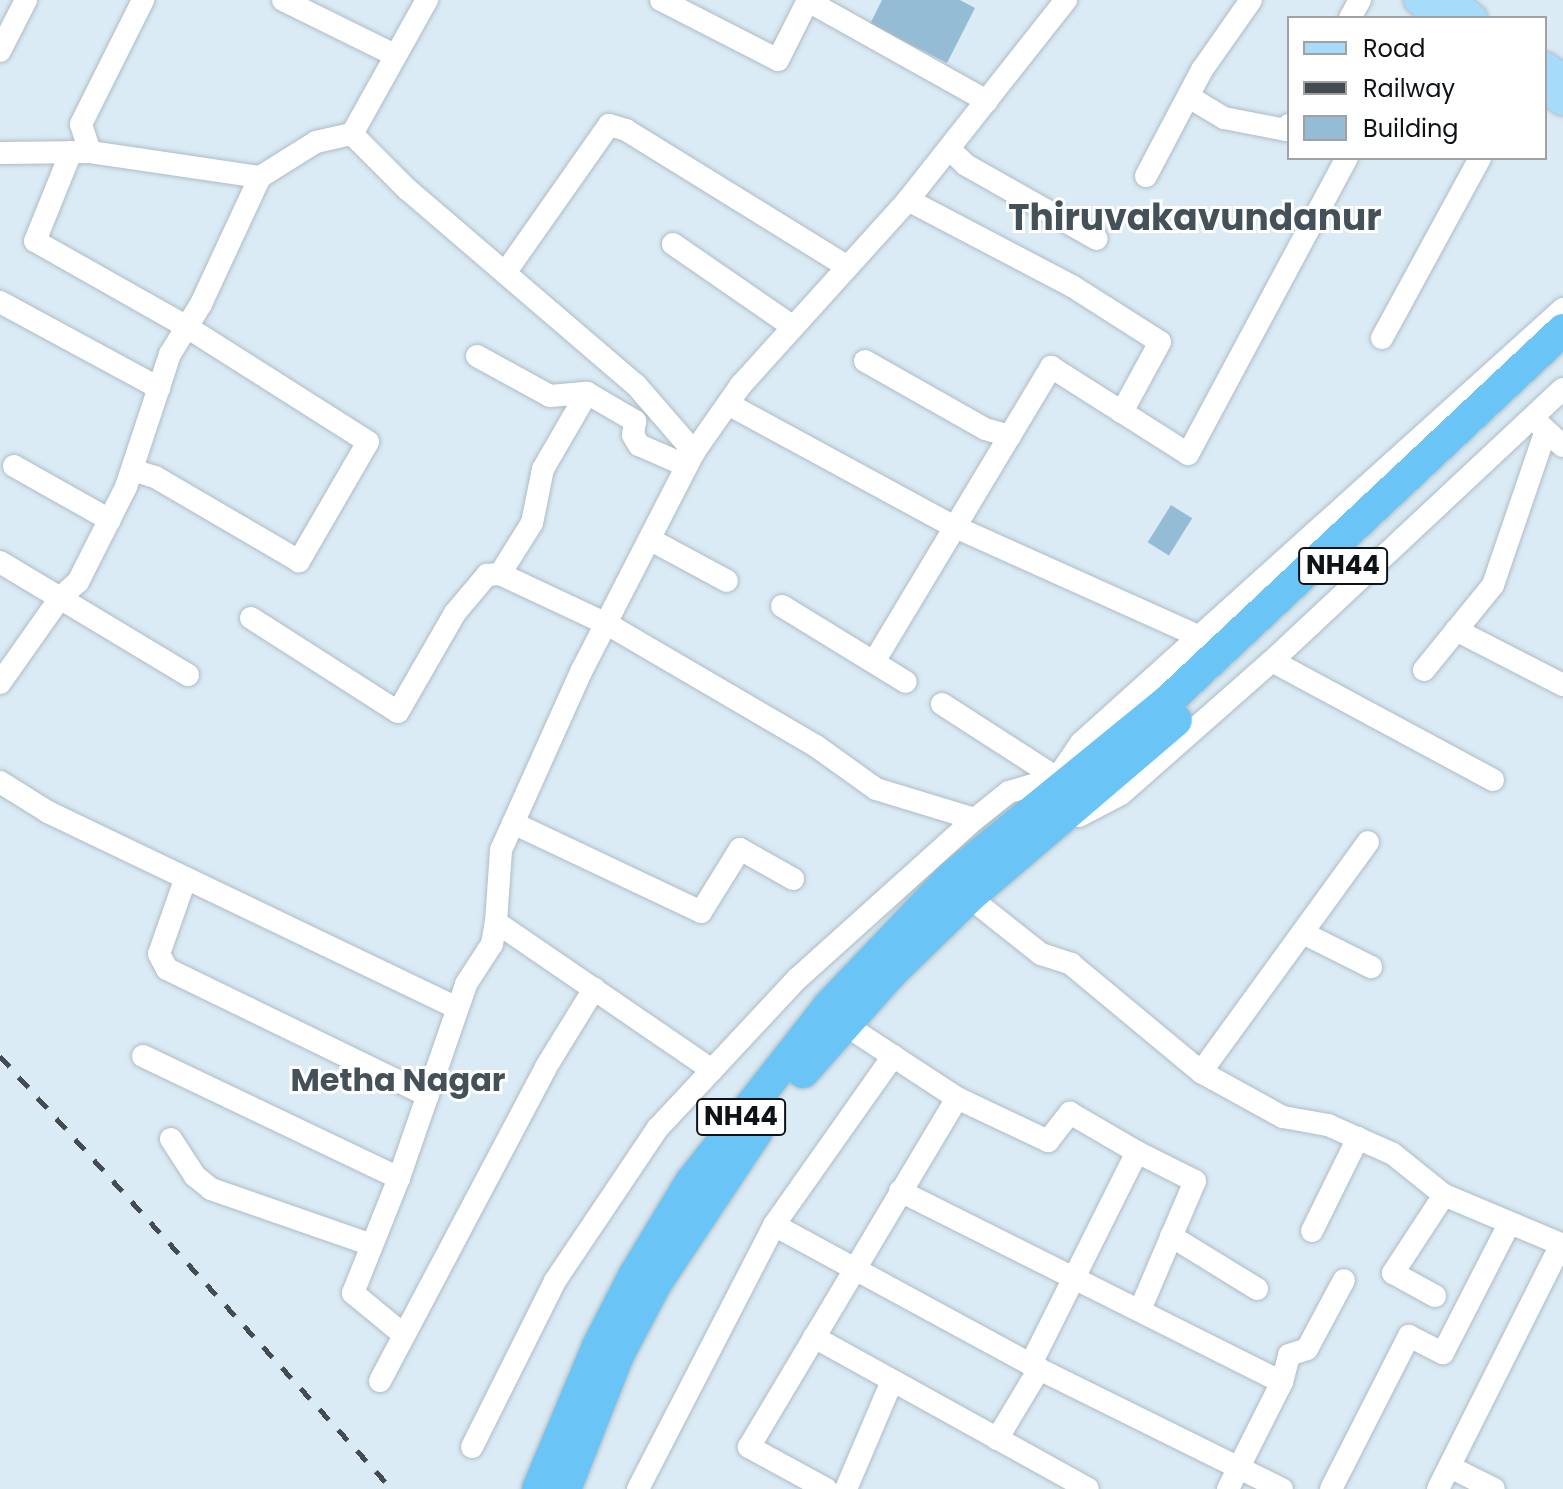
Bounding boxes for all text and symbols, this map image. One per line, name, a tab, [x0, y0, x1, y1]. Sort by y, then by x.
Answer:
legend	[1287, 16, 1547, 160]
text: Road	[1363, 32, 1425, 65]
text: Railway	[1363, 72, 1455, 105]
text: Building	[1363, 112, 1459, 145]
district label: Thiruvakavundanur	[1008, 196, 1382, 240]
road number: NH44	[1297, 544, 1389, 588]
district label: Metha Nagar	[290, 1061, 506, 1099]
road number: NH44	[695, 1095, 787, 1139]

